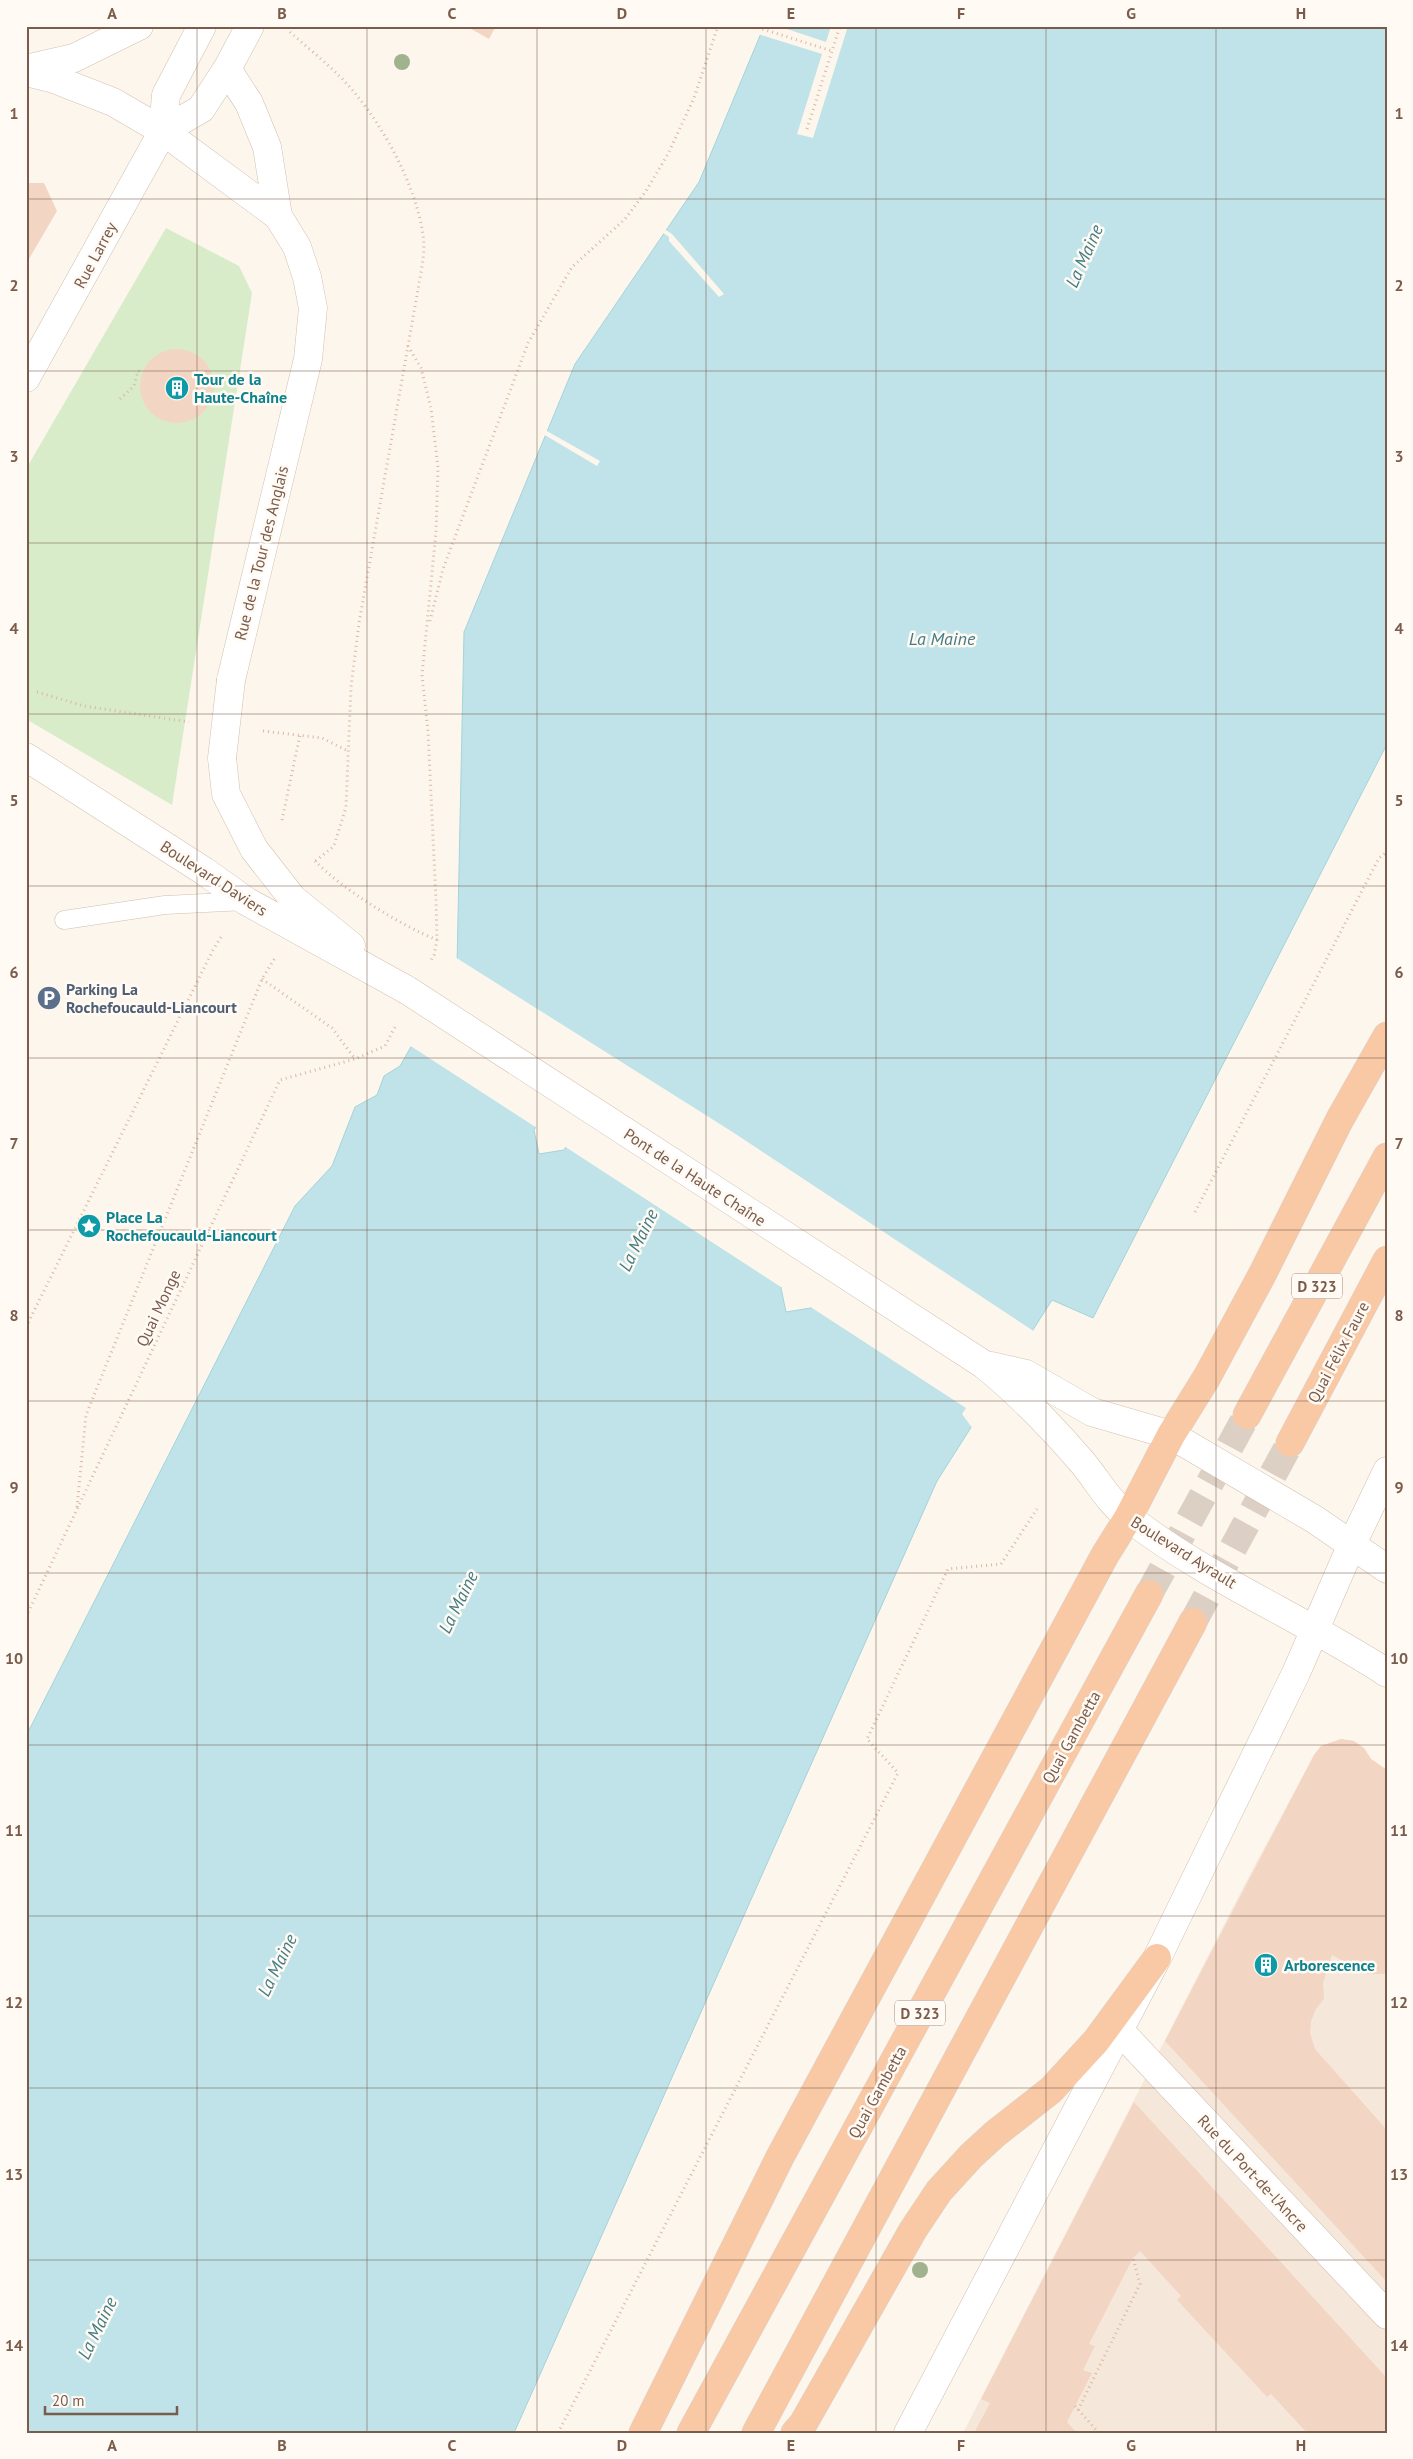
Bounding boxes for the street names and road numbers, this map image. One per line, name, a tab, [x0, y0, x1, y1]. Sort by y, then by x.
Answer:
street label: Rue Larrey	[69, 218, 121, 292]
street label: Rue de la Tour des Anglais	[230, 463, 292, 642]
street label: Boulevard Daviers	[157, 836, 272, 920]
street label: Pont de la Haute Chaîne	[620, 1124, 770, 1230]
street label: Quai Monge	[131, 1266, 185, 1350]
road number: D 323	[1292, 1274, 1342, 1298]
street label: Quai Félix Faure	[1303, 1298, 1373, 1406]
street label: Boulevard Ayrault	[1127, 1512, 1241, 1593]
street label: Quai Gambetta	[1037, 1687, 1105, 1787]
road number: D 323	[895, 2000, 945, 2026]
street label: Quai Gambetta	[843, 2042, 911, 2142]
street label: Rue du Port-de-l'Ancre	[1194, 2110, 1312, 2236]

